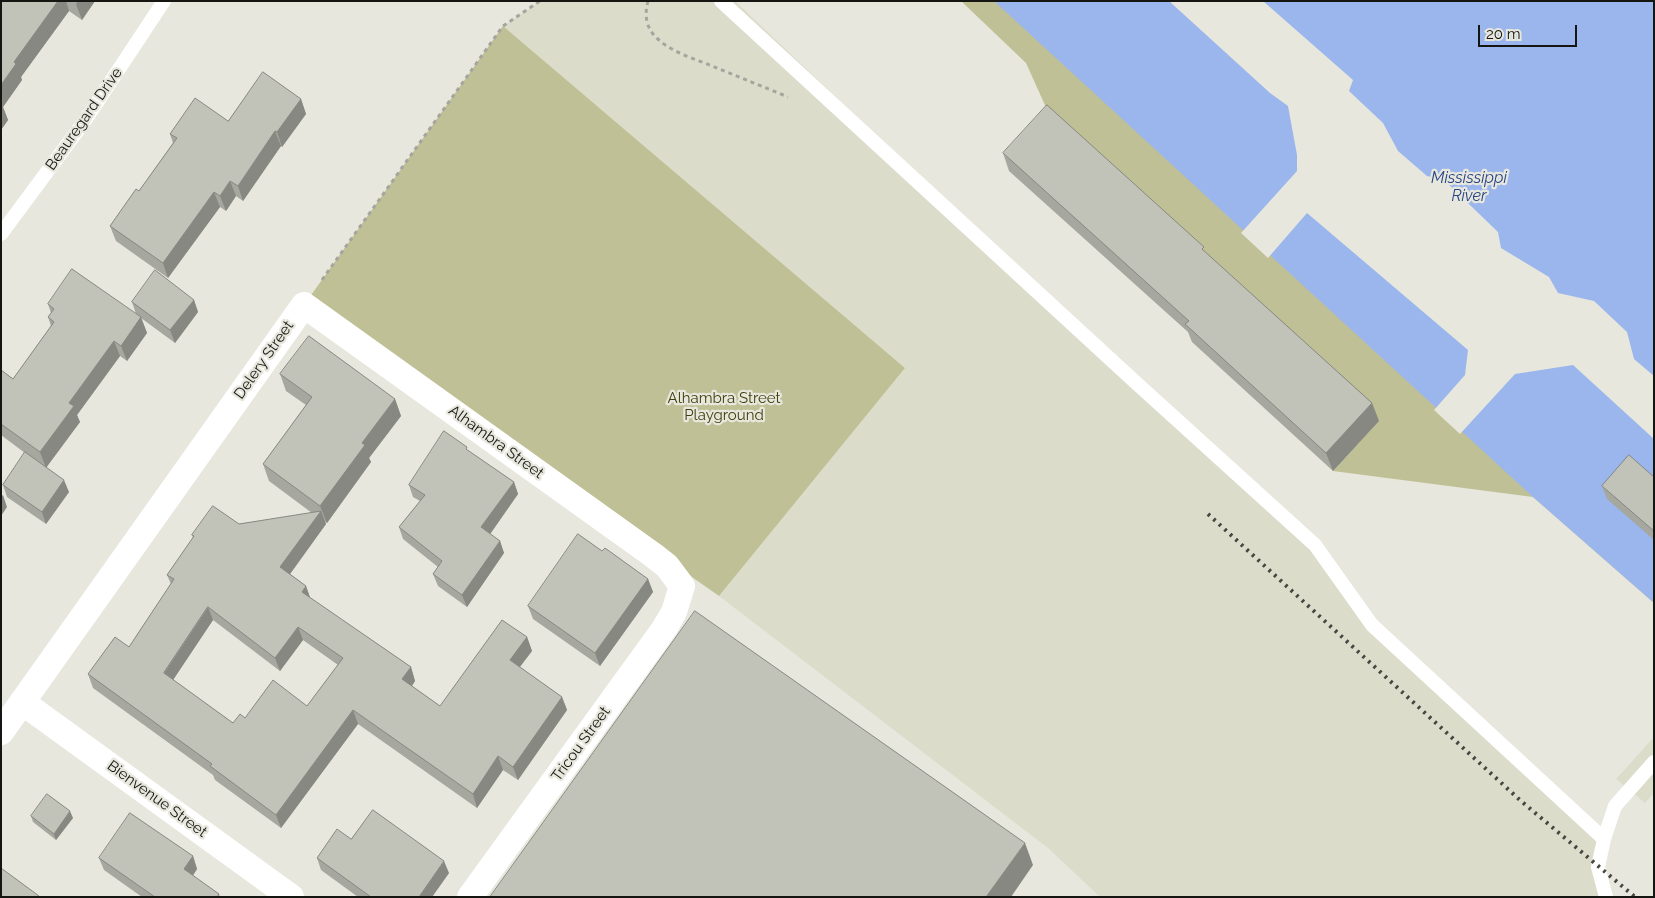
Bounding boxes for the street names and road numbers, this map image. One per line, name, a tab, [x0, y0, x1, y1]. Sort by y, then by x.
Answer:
street label: Beauregard Drive	[42, 64, 126, 174]
street label: Delery Street	[230, 317, 298, 403]
street label: Alhambra Street	[445, 402, 547, 482]
street label: Tricou Street	[548, 703, 614, 785]
street label: Bienvenue Street	[104, 757, 210, 841]

